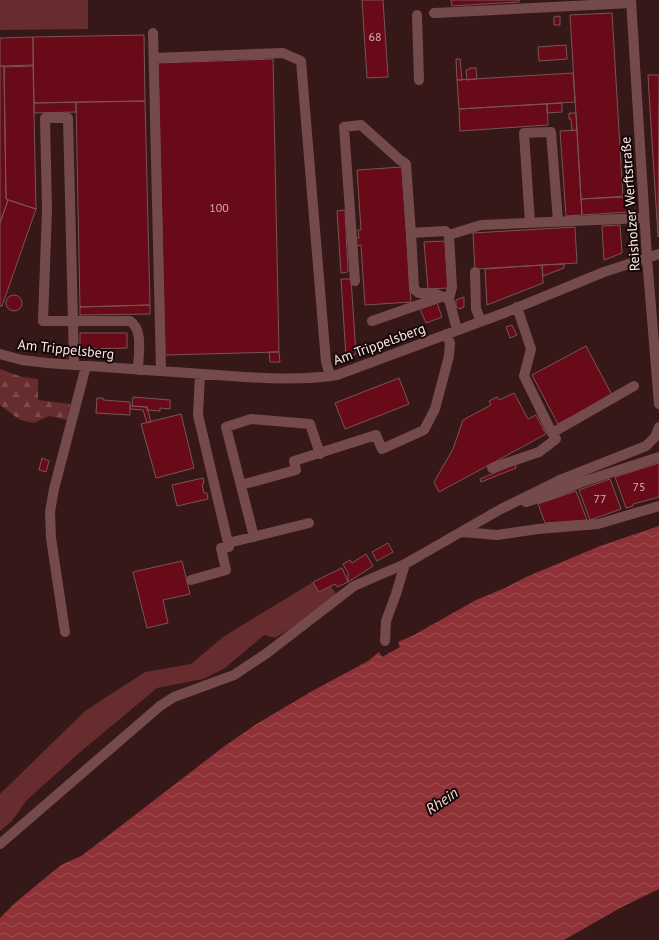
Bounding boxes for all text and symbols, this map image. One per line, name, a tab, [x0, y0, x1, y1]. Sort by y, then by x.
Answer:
house number: 68	[368, 29, 382, 44]
street label: Reisholzer Werftstraße	[616, 136, 644, 272]
house number: 100	[209, 200, 229, 215]
street label: Am Trippelsberg	[330, 319, 428, 369]
street label: Am Trippelsberg	[17, 335, 115, 363]
house number: 75	[632, 479, 646, 494]
house number: 77	[593, 491, 607, 506]
water label: Rhein	[422, 783, 462, 818]

